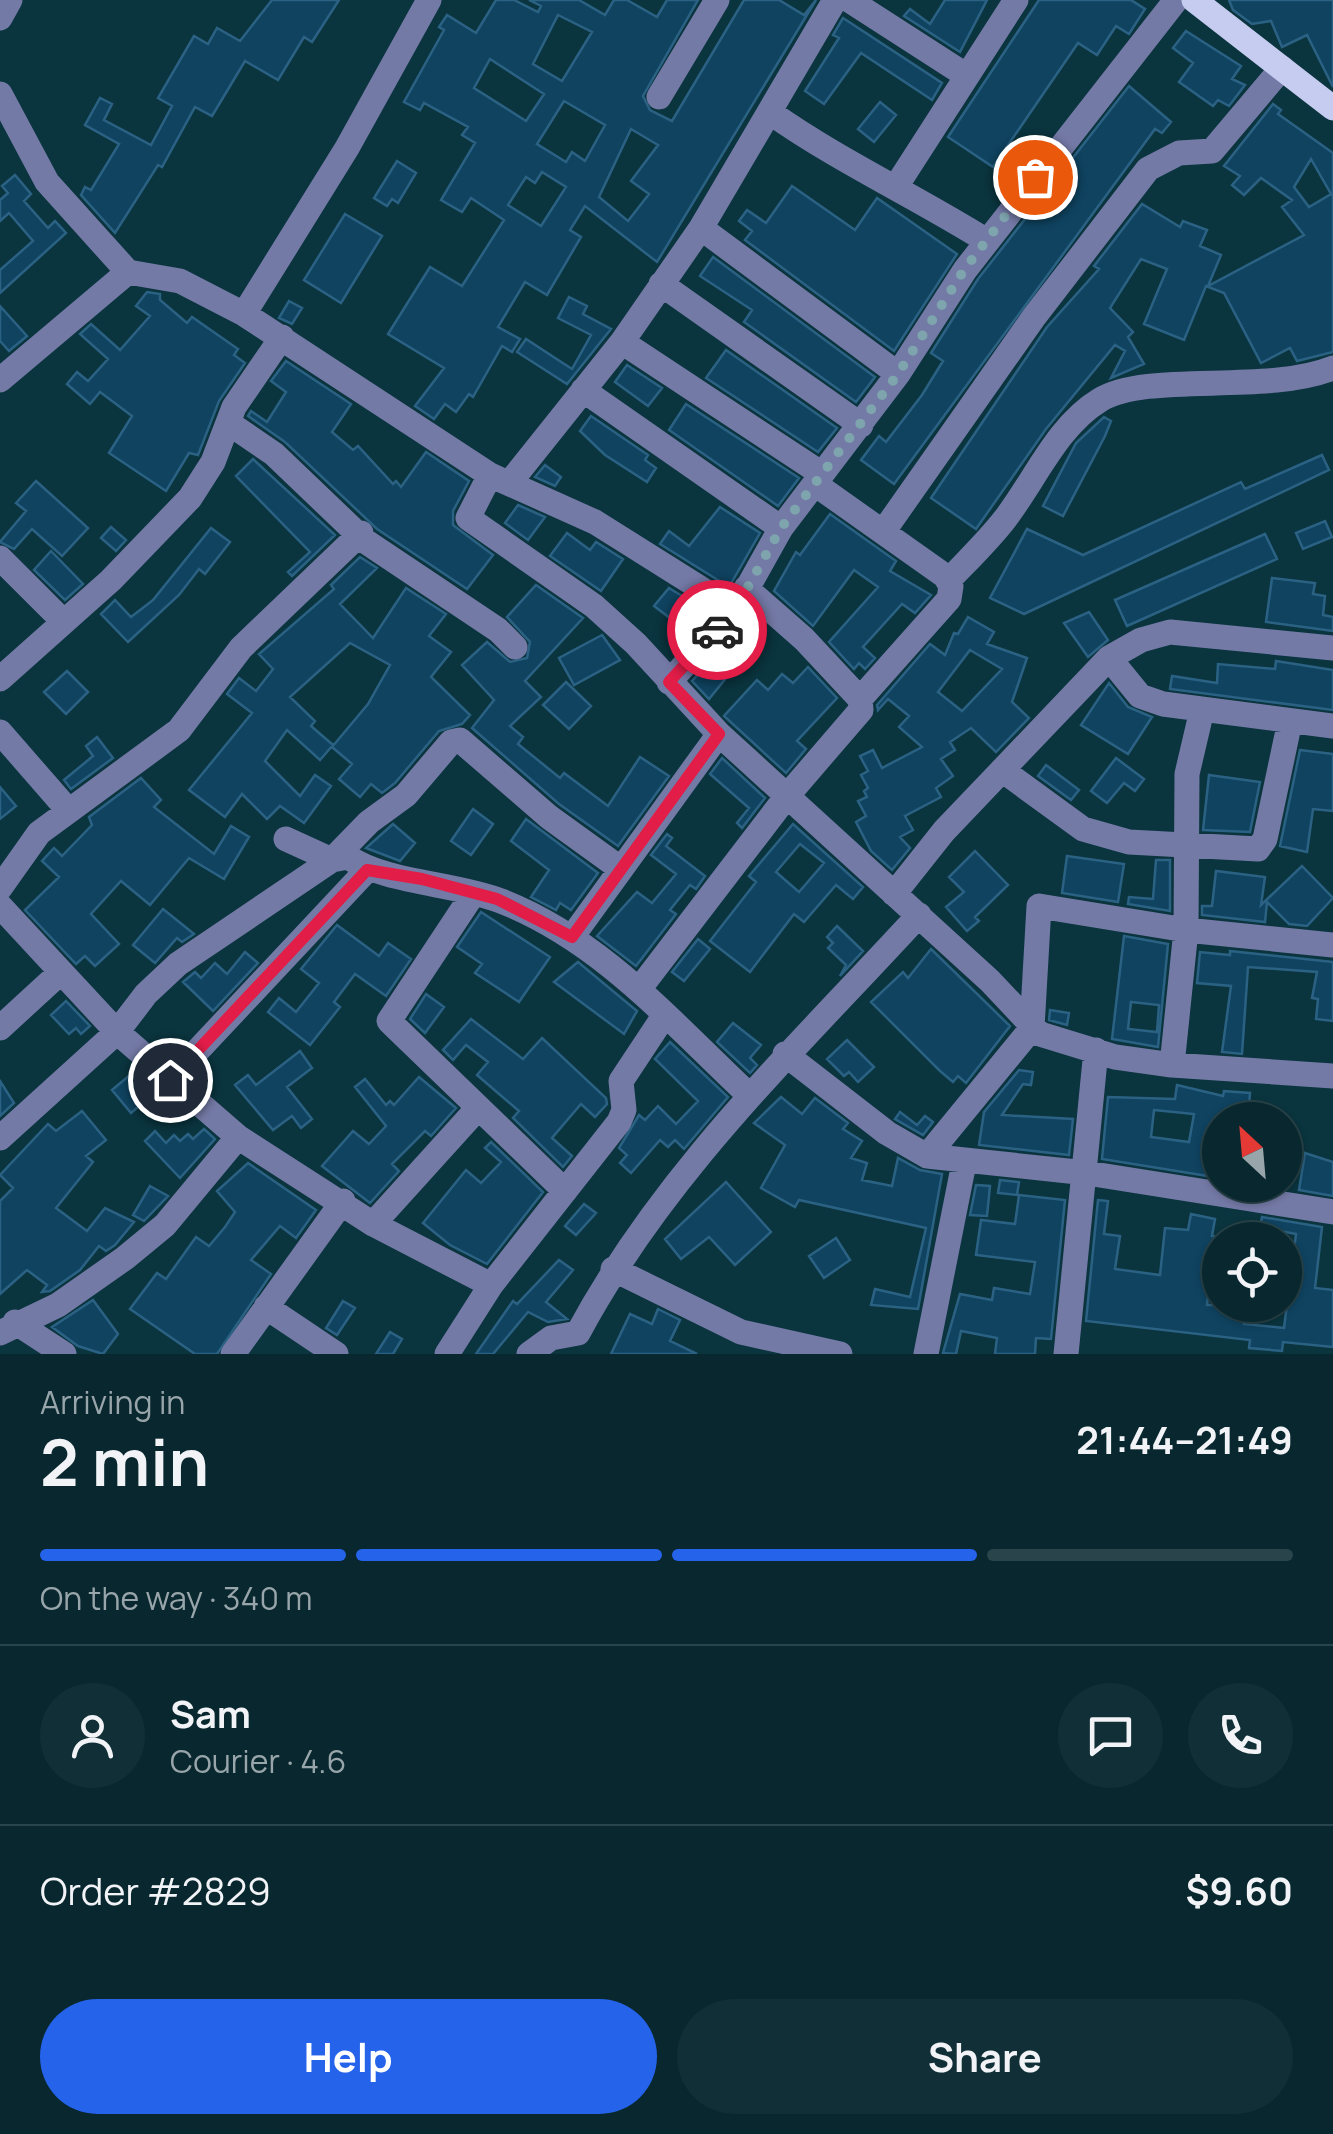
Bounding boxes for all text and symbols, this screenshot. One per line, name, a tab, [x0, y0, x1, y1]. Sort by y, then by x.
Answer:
pin	[993, 135, 1078, 220]
icon: bag	[1008, 150, 1063, 205]
courier	[667, 580, 767, 680]
icon: car	[690, 603, 745, 658]
pin	[128, 1038, 213, 1123]
icon: home	[143, 1053, 198, 1108]
north arrow	[1202, 1102, 1302, 1202]
map controls	[1202, 1102, 1302, 1322]
button: locate	[1202, 1222, 1302, 1322]
text: Arriving in	[40, 1380, 185, 1424]
text: 21:44–21:49	[1076, 1413, 1293, 1465]
text: 2 min	[40, 1417, 209, 1506]
text: On the way · 340 m	[40, 1576, 312, 1620]
button: person	[40, 1683, 145, 1788]
button: chat	[1058, 1683, 1163, 1788]
button: phone	[1188, 1683, 1293, 1788]
text: Sam	[170, 1687, 251, 1739]
text: Courier · 4.6	[170, 1739, 346, 1783]
text: Order #2829	[40, 1864, 271, 1916]
text: $9.60	[1186, 1864, 1293, 1916]
button: Help	[40, 1999, 657, 2114]
button: Share	[677, 1999, 1293, 2114]

